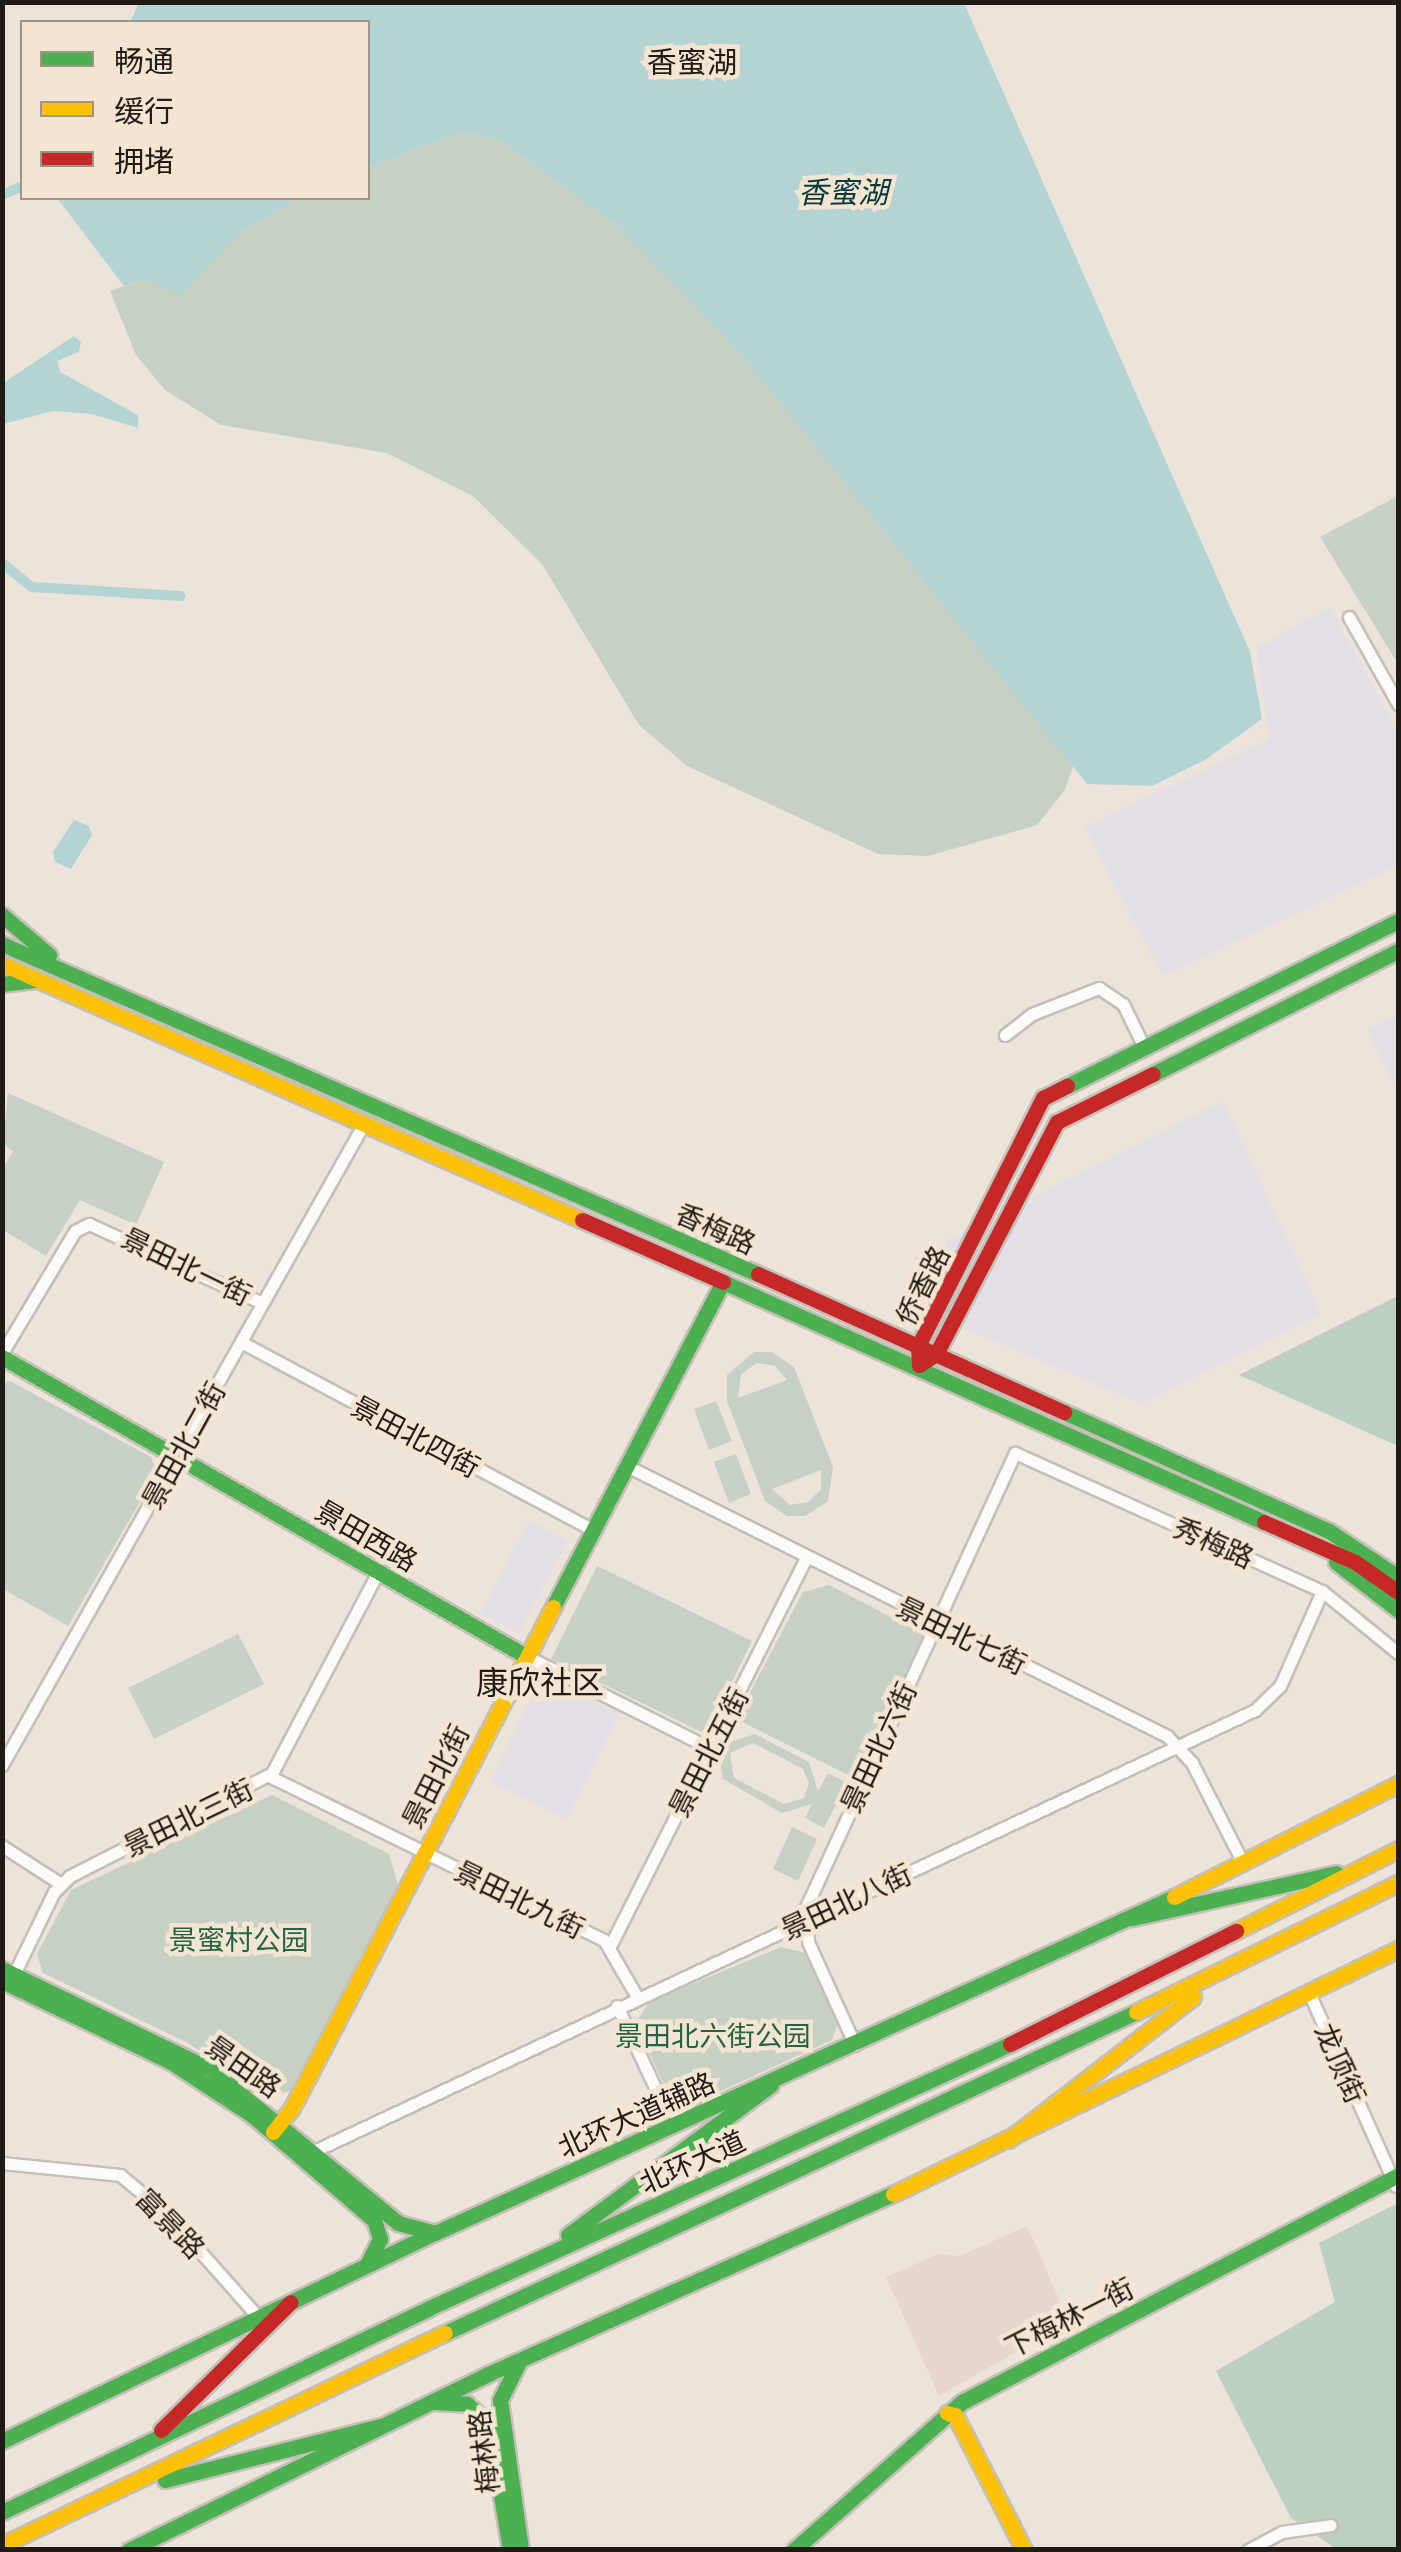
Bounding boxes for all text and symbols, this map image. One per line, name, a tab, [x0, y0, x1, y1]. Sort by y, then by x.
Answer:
legend	[20, 20, 370, 200]
text: 畅通	[114, 42, 174, 78]
district label: 香蜜湖	[647, 43, 737, 79]
text: 缓行	[114, 92, 174, 128]
text: 拥堵	[114, 142, 174, 178]
water label: 香蜜湖	[798, 173, 888, 209]
street label: 香梅路	[671, 1196, 761, 1260]
street label: 景田北一街	[117, 1220, 257, 1312]
street label: 侨香路	[888, 1240, 956, 1330]
street label: 景田北二街	[134, 1376, 232, 1514]
street label: 景田北四街	[346, 1388, 486, 1484]
street label: 景田西路	[310, 1492, 424, 1578]
street label: 秀梅路	[1169, 1510, 1259, 1574]
street label: 景田北七街	[892, 1589, 1032, 1681]
district label: 康欣社区	[476, 1662, 604, 1700]
street label: 景田北六街	[833, 1676, 923, 1818]
street label: 景田北五街	[661, 1682, 755, 1822]
street label: 景田北街	[395, 1718, 475, 1834]
street label: 景田北三街	[118, 1771, 258, 1863]
street label: 景田北九街	[450, 1853, 590, 1945]
street label: 景田北八街	[775, 1856, 917, 1946]
park label: 景蜜村公园	[169, 1922, 309, 1956]
park label: 景田北六街公园	[615, 2018, 811, 2052]
street label: 龙顶街	[1309, 2018, 1373, 2108]
street label: 景田路	[200, 2028, 288, 2104]
street label: 北环大道辅路	[552, 2064, 720, 2164]
street label: 北环大道	[634, 2123, 750, 2199]
street label: 富景路	[130, 2181, 212, 2265]
street label: 下梅林一街	[999, 2270, 1139, 2364]
street label: 梅林路	[461, 2408, 505, 2496]

